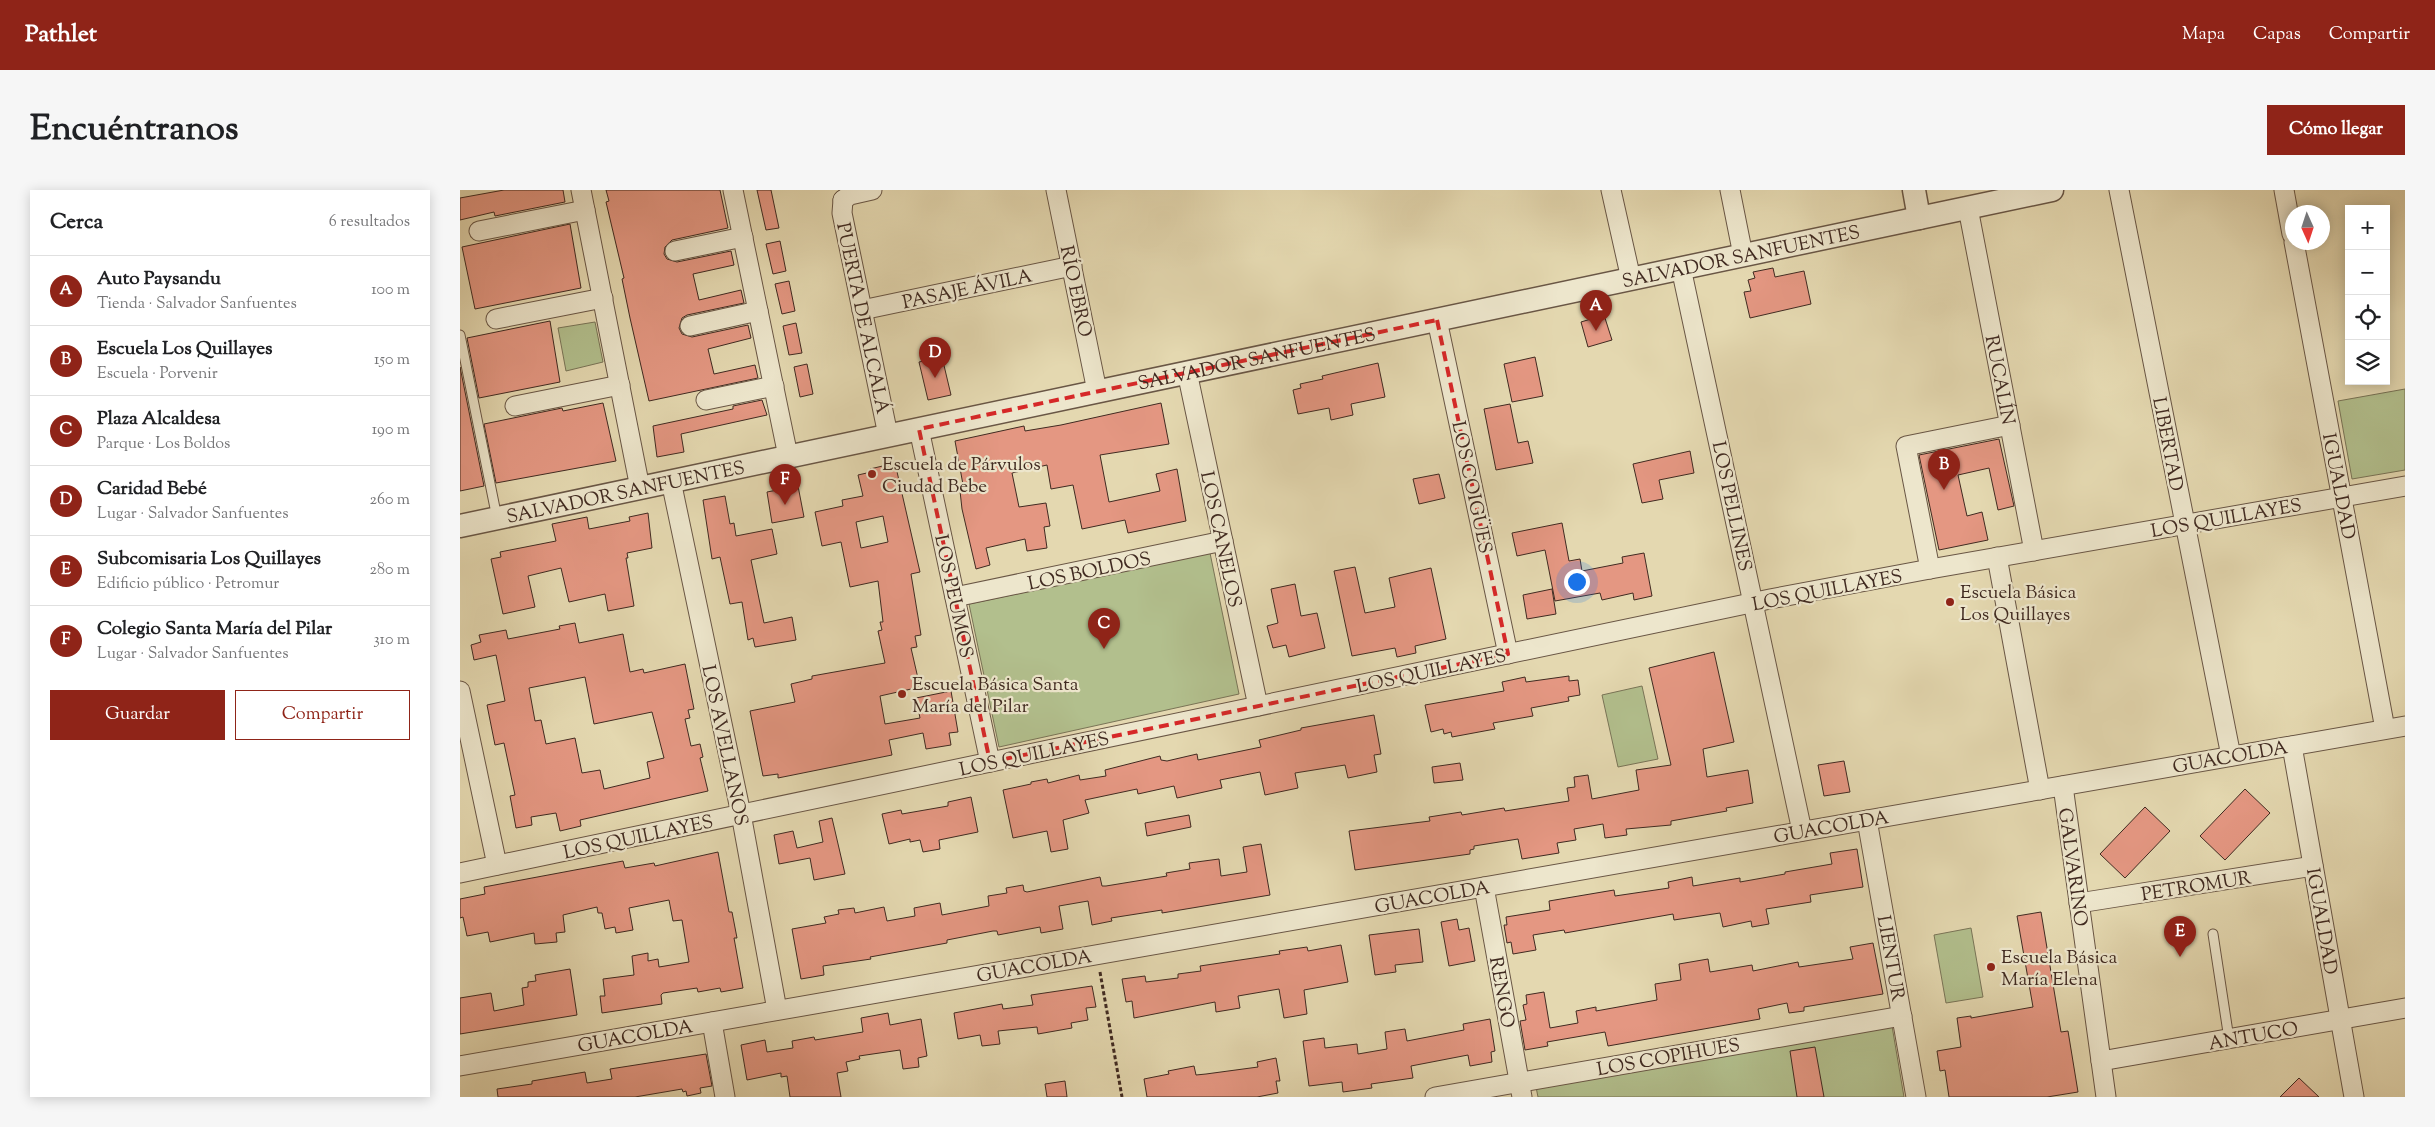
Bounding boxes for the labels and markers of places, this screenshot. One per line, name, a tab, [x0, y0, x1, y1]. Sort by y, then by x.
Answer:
pin: A	[1580, 290, 1612, 331]
pin: D	[919, 337, 951, 378]
pin: B	[1928, 449, 1960, 490]
place label: Escuela de Párvulos Ciudad Bebe	[882, 452, 1041, 501]
pin: F	[769, 464, 801, 505]
marker: Escuela de Párvulos Ciudad Bebe	[866, 468, 878, 480]
place label: Escuela Básica Los Quillayes	[1960, 580, 2076, 629]
marker: Escuela Básica Los Quillayes	[1944, 596, 1956, 608]
pin: C	[1088, 608, 1120, 649]
place label: Escuela Básica Santa María del Pilar	[912, 672, 1079, 721]
marker: Escuela Básica Santa María del Pilar	[896, 688, 908, 700]
pin: E	[2164, 916, 2196, 957]
place label: Escuela Básica María Elena	[2001, 945, 2117, 994]
marker: Escuela Básica María Elena	[1985, 961, 1997, 973]

